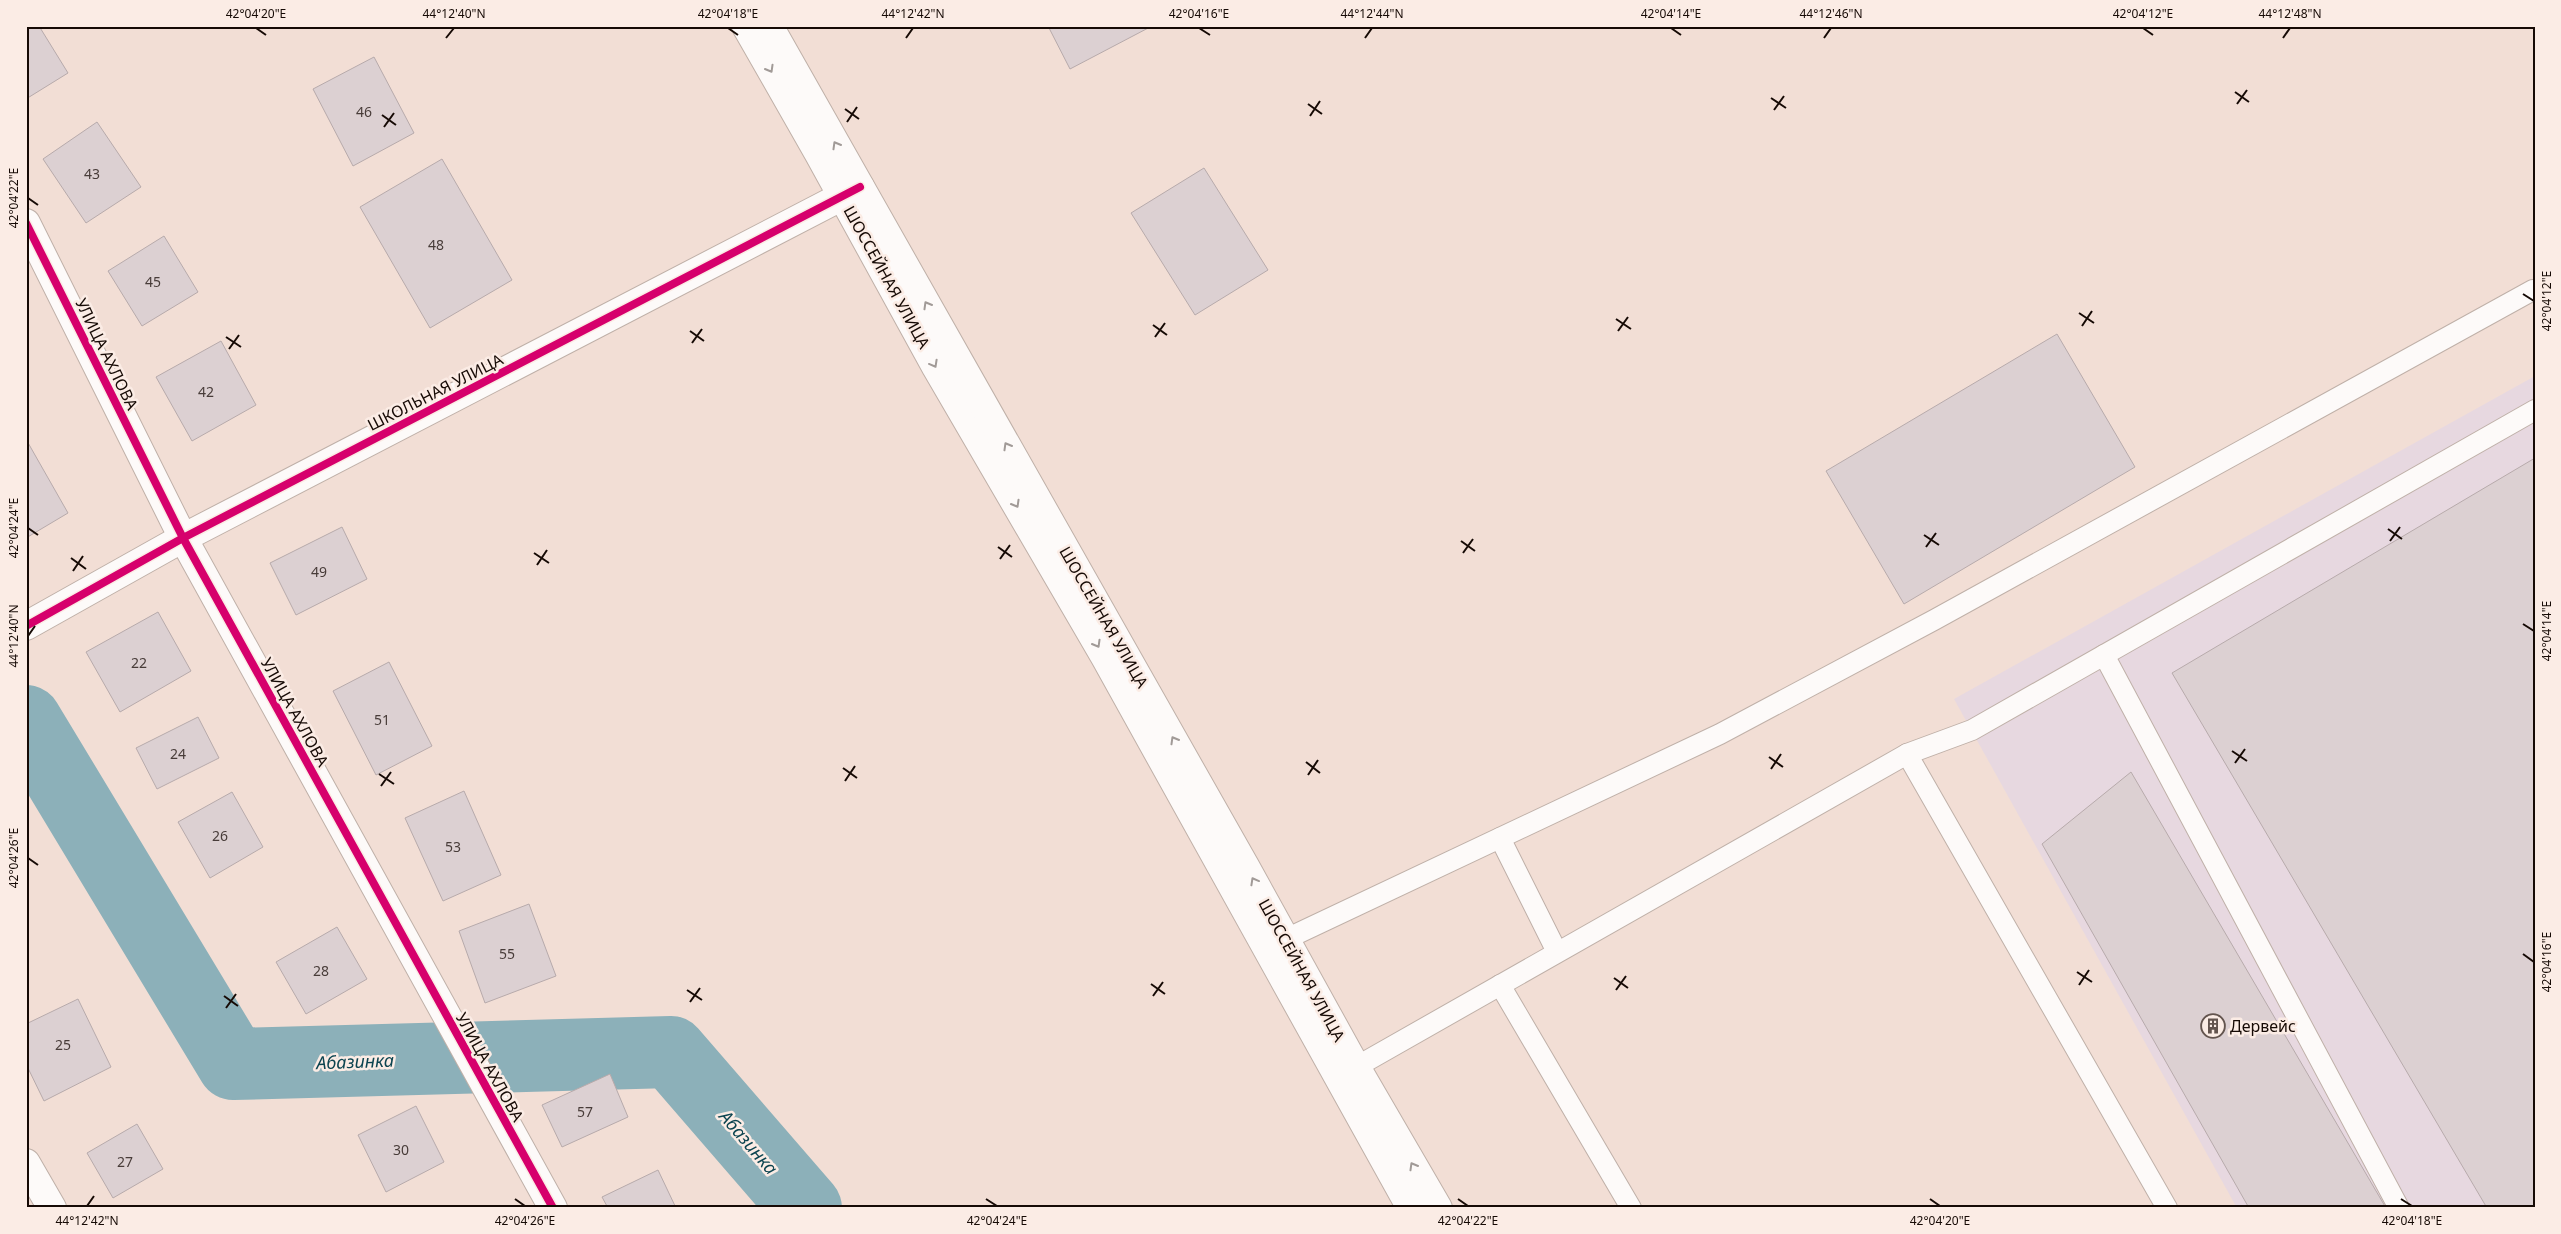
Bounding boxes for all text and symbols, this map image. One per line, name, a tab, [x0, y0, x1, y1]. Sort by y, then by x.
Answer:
text: 42°04'20"E	[226, 5, 286, 22]
text: 44°12'40"N	[422, 5, 486, 22]
text: 42°04'18"E	[698, 5, 758, 22]
text: 44°12'42"N	[881, 5, 945, 22]
text: 42°04'16"E	[1169, 5, 1229, 22]
text: 44°12'44"N	[1340, 5, 1404, 22]
text: 42°04'14"E	[1641, 5, 1701, 22]
text: 44°12'46"N	[1799, 5, 1863, 22]
text: 42°04'12"E	[2113, 5, 2173, 22]
text: 44°12'48"N	[2258, 5, 2322, 22]
one-way arrow	[764, 63, 774, 72]
house number: 46	[356, 102, 372, 121]
one-way arrow	[832, 141, 842, 150]
house number: 43	[84, 164, 100, 183]
text: 42°04'22"E	[5, 168, 22, 228]
street label: ШОССЕЙНАЯ УЛИЦА	[839, 202, 936, 353]
house number: 48	[428, 235, 444, 254]
text: 42°04'12"E	[2538, 271, 2555, 331]
house number: 45	[145, 272, 161, 291]
street label: УЛИЦА АХЛОВА	[70, 295, 144, 414]
one-way arrow	[923, 301, 933, 310]
street label: ШКОЛЬНАЯ УЛИЦА	[363, 348, 507, 436]
one-way arrow	[928, 358, 938, 367]
house number: 42	[198, 382, 214, 401]
one-way arrow	[1004, 442, 1014, 451]
text: 42°04'24"E	[5, 498, 22, 558]
one-way arrow	[1009, 499, 1019, 508]
street label: ШОССЕЙНАЯ УЛИЦА	[1054, 542, 1154, 692]
house number: 49	[311, 562, 327, 581]
text: 42°04'14"E	[2538, 601, 2555, 661]
text: 44°12'40"N	[5, 604, 22, 668]
one-way arrow	[1091, 639, 1101, 648]
house number: 22	[131, 653, 147, 672]
street label: УЛИЦА АХЛОВА	[256, 654, 334, 771]
house number: 51	[374, 710, 390, 729]
one-way arrow	[1170, 736, 1180, 745]
house number: 24	[170, 744, 186, 763]
house number: 26	[212, 826, 228, 845]
text: 42°04'26"E	[5, 828, 22, 888]
house number: 53	[445, 837, 461, 856]
one-way arrow	[1250, 877, 1260, 886]
street label: ШОССЕЙНАЯ УЛИЦА	[1254, 895, 1351, 1046]
text: 42°04'16"E	[2538, 932, 2555, 992]
house number: 55	[499, 944, 515, 963]
house number: 28	[313, 961, 329, 980]
street label: УЛИЦА АХЛОВА	[451, 1009, 529, 1126]
building icon: Дервейс	[2200, 1013, 2226, 1039]
place label: Дервейс	[2230, 1015, 2296, 1037]
house number: 25	[55, 1035, 71, 1054]
water label: Абазинка	[314, 1048, 394, 1074]
house number: 57	[577, 1102, 593, 1121]
water label: Абазинка	[713, 1103, 784, 1179]
house number: 30	[393, 1140, 409, 1159]
house number: 27	[117, 1152, 133, 1171]
one-way arrow	[1410, 1162, 1420, 1171]
text: 44°12'42"N	[55, 1212, 119, 1229]
text: 42°04'26"E	[495, 1212, 555, 1229]
text: 42°04'24"E	[967, 1212, 1027, 1229]
text: 42°04'22"E	[1438, 1212, 1498, 1229]
text: 42°04'20"E	[1910, 1212, 1970, 1229]
text: 42°04'18"E	[2382, 1212, 2442, 1229]

